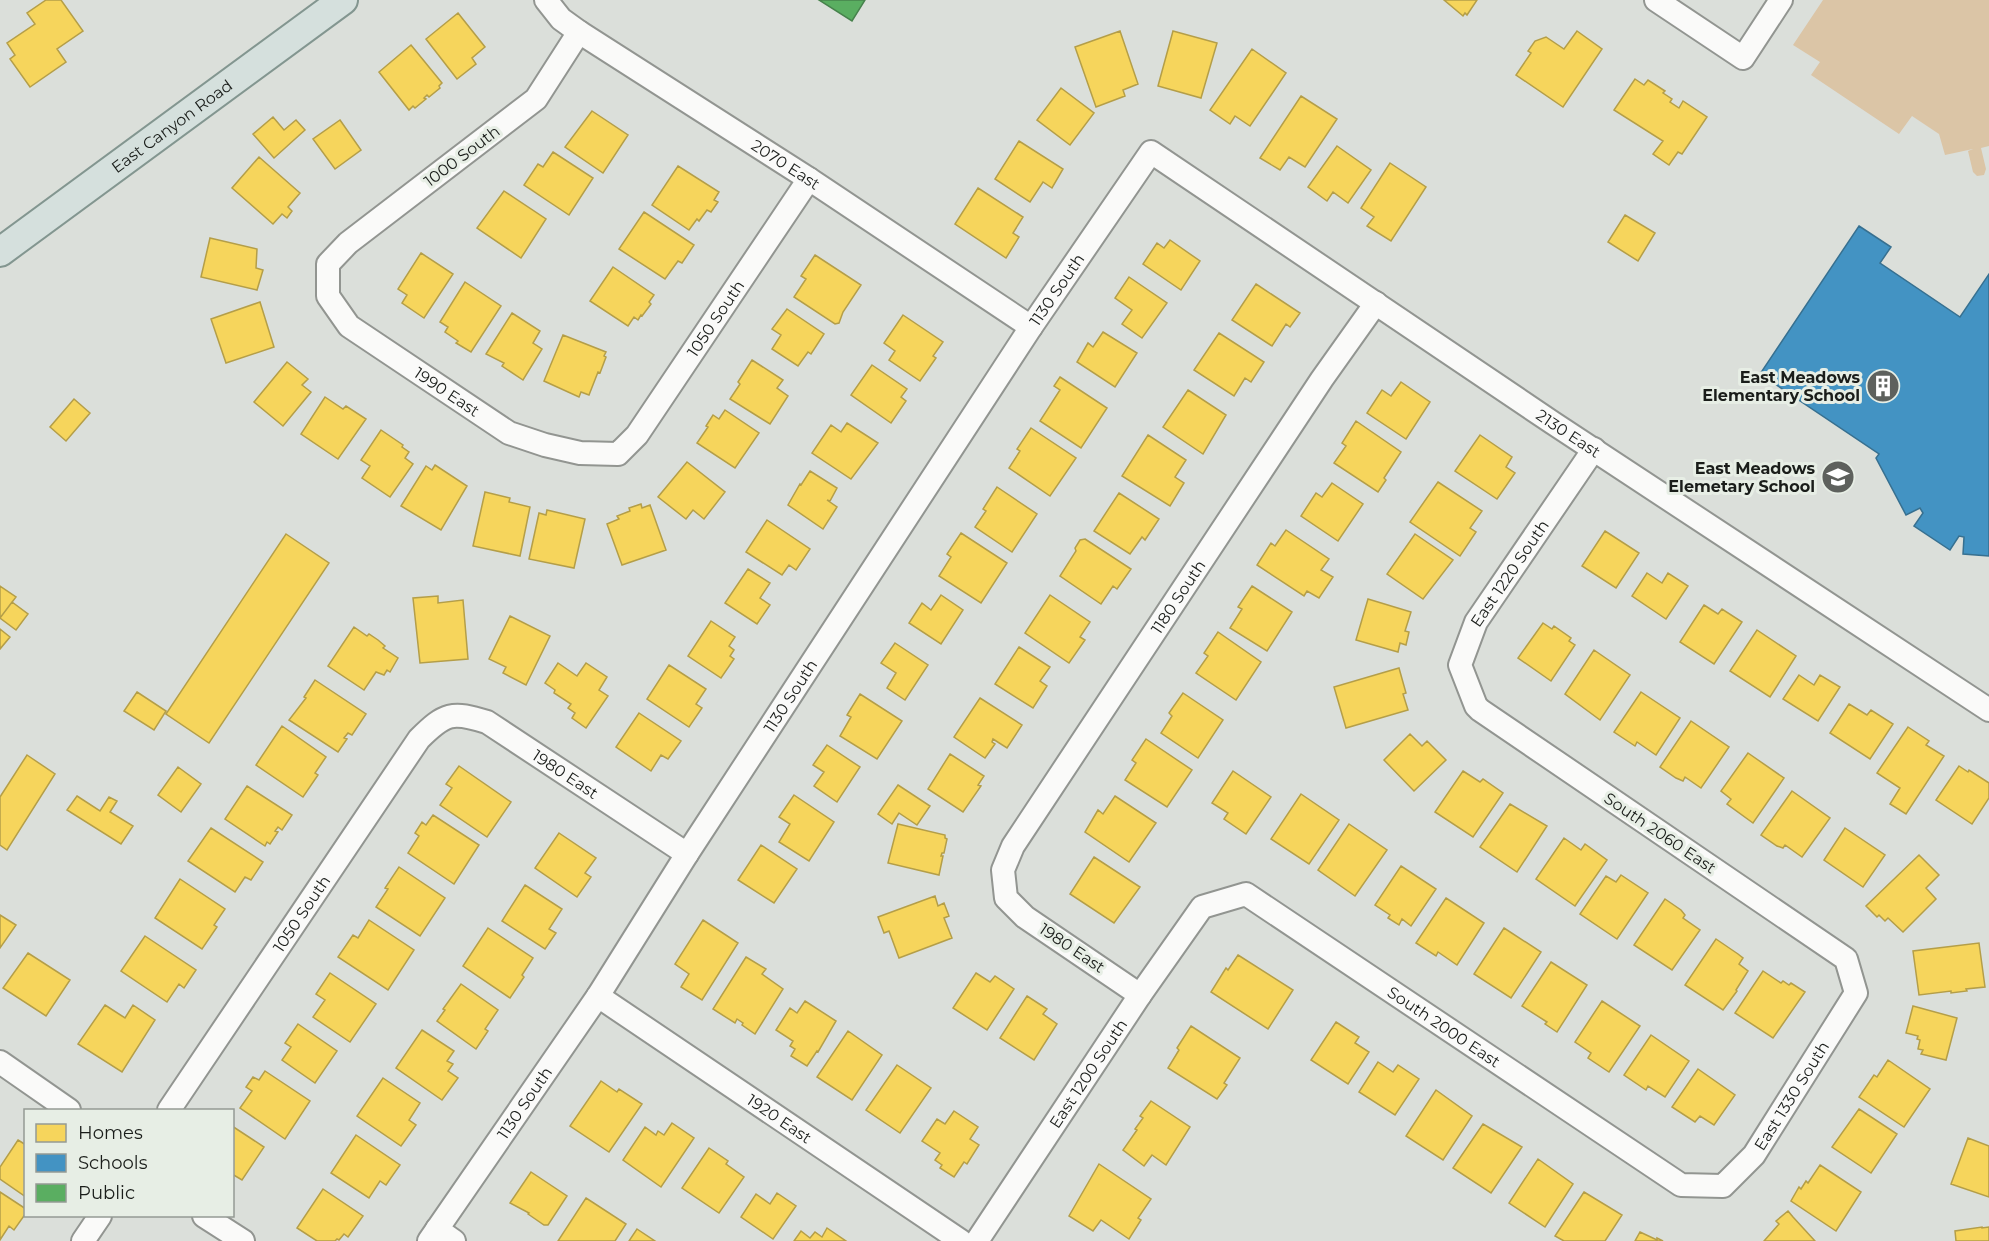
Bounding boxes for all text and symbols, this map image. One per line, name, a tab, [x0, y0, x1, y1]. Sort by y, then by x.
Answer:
street label: East Canyon Road	[108, 75, 236, 177]
street label: 1000 South	[420, 121, 504, 191]
street label: 2070 East	[748, 135, 824, 194]
street label: 1130 South	[1025, 250, 1088, 329]
street label: 1050 South	[683, 276, 748, 360]
street label: 1990 East	[411, 363, 484, 420]
place label: East Meadows Elementary School	[1702, 368, 1860, 405]
building icon: East Meadows Elementary School	[1865, 368, 1901, 404]
street label: 2130 East	[1533, 405, 1605, 461]
place label: East Meadows Elemetary School	[1668, 459, 1815, 496]
school or university icon: East Meadows Elemetary School	[1820, 459, 1856, 495]
street label: East 1220 South	[1466, 516, 1552, 630]
street label: 1180 South	[1147, 556, 1209, 637]
street label: 1130 South	[759, 656, 821, 736]
street label: 1980 East	[529, 745, 602, 803]
street label: South 2060 East	[1601, 789, 1720, 878]
street label: 1050 South	[269, 872, 334, 955]
street label: 1980 East	[1036, 919, 1109, 977]
street label: South 2000 East	[1384, 982, 1505, 1071]
street label: East 1200 South	[1045, 1015, 1131, 1132]
street label: East 1330 South	[1750, 1038, 1833, 1154]
street label: 1130 South	[493, 1063, 556, 1142]
street label: 1920 East	[744, 1090, 816, 1147]
legend	[24, 1109, 234, 1217]
text: Homes	[78, 1122, 143, 1144]
text: Schools	[78, 1152, 148, 1174]
text: Public	[78, 1182, 135, 1204]

